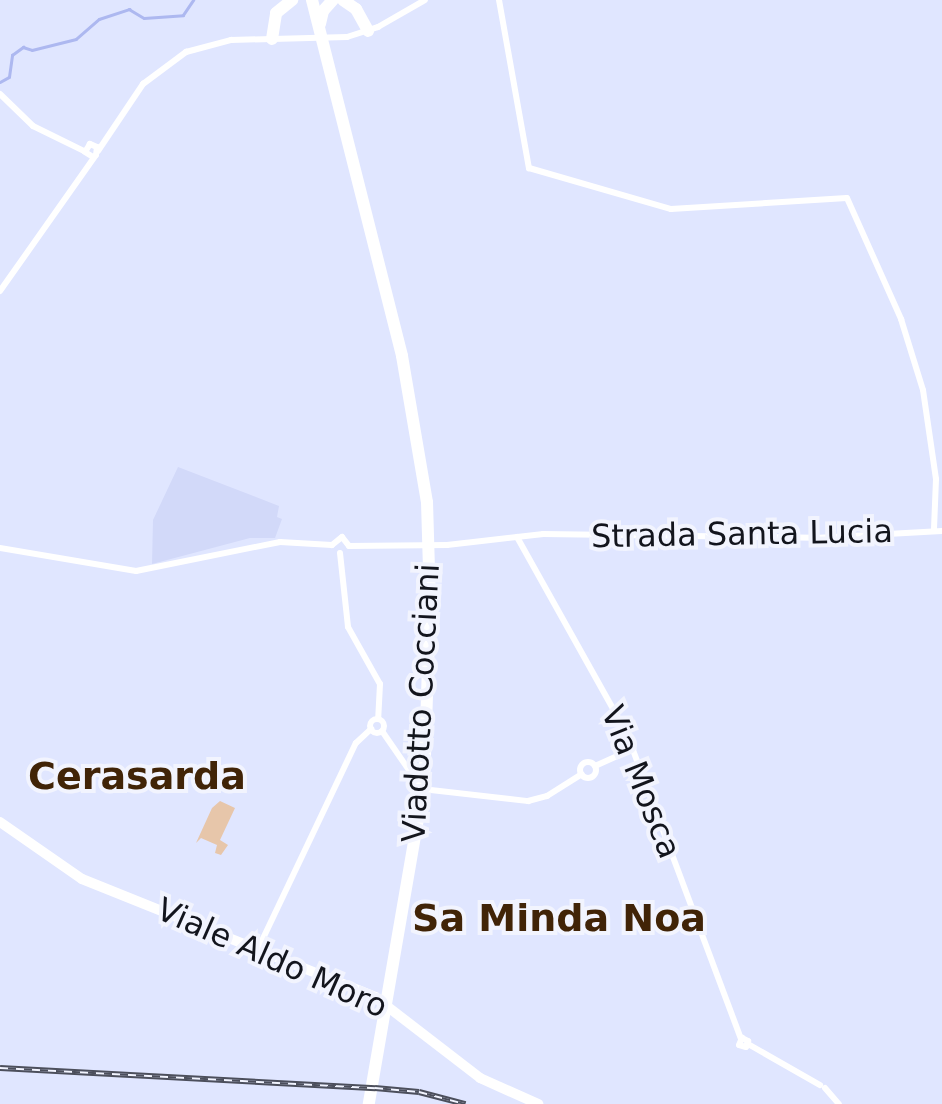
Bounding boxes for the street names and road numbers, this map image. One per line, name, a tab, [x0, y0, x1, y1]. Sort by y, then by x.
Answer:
street label: Strada Santa Lucia	[591, 512, 893, 556]
street label: Viadotto Cocciani	[395, 563, 447, 843]
street label: Via Mosca	[593, 700, 689, 864]
street label: Viale Aldo Moro	[151, 890, 393, 1026]

